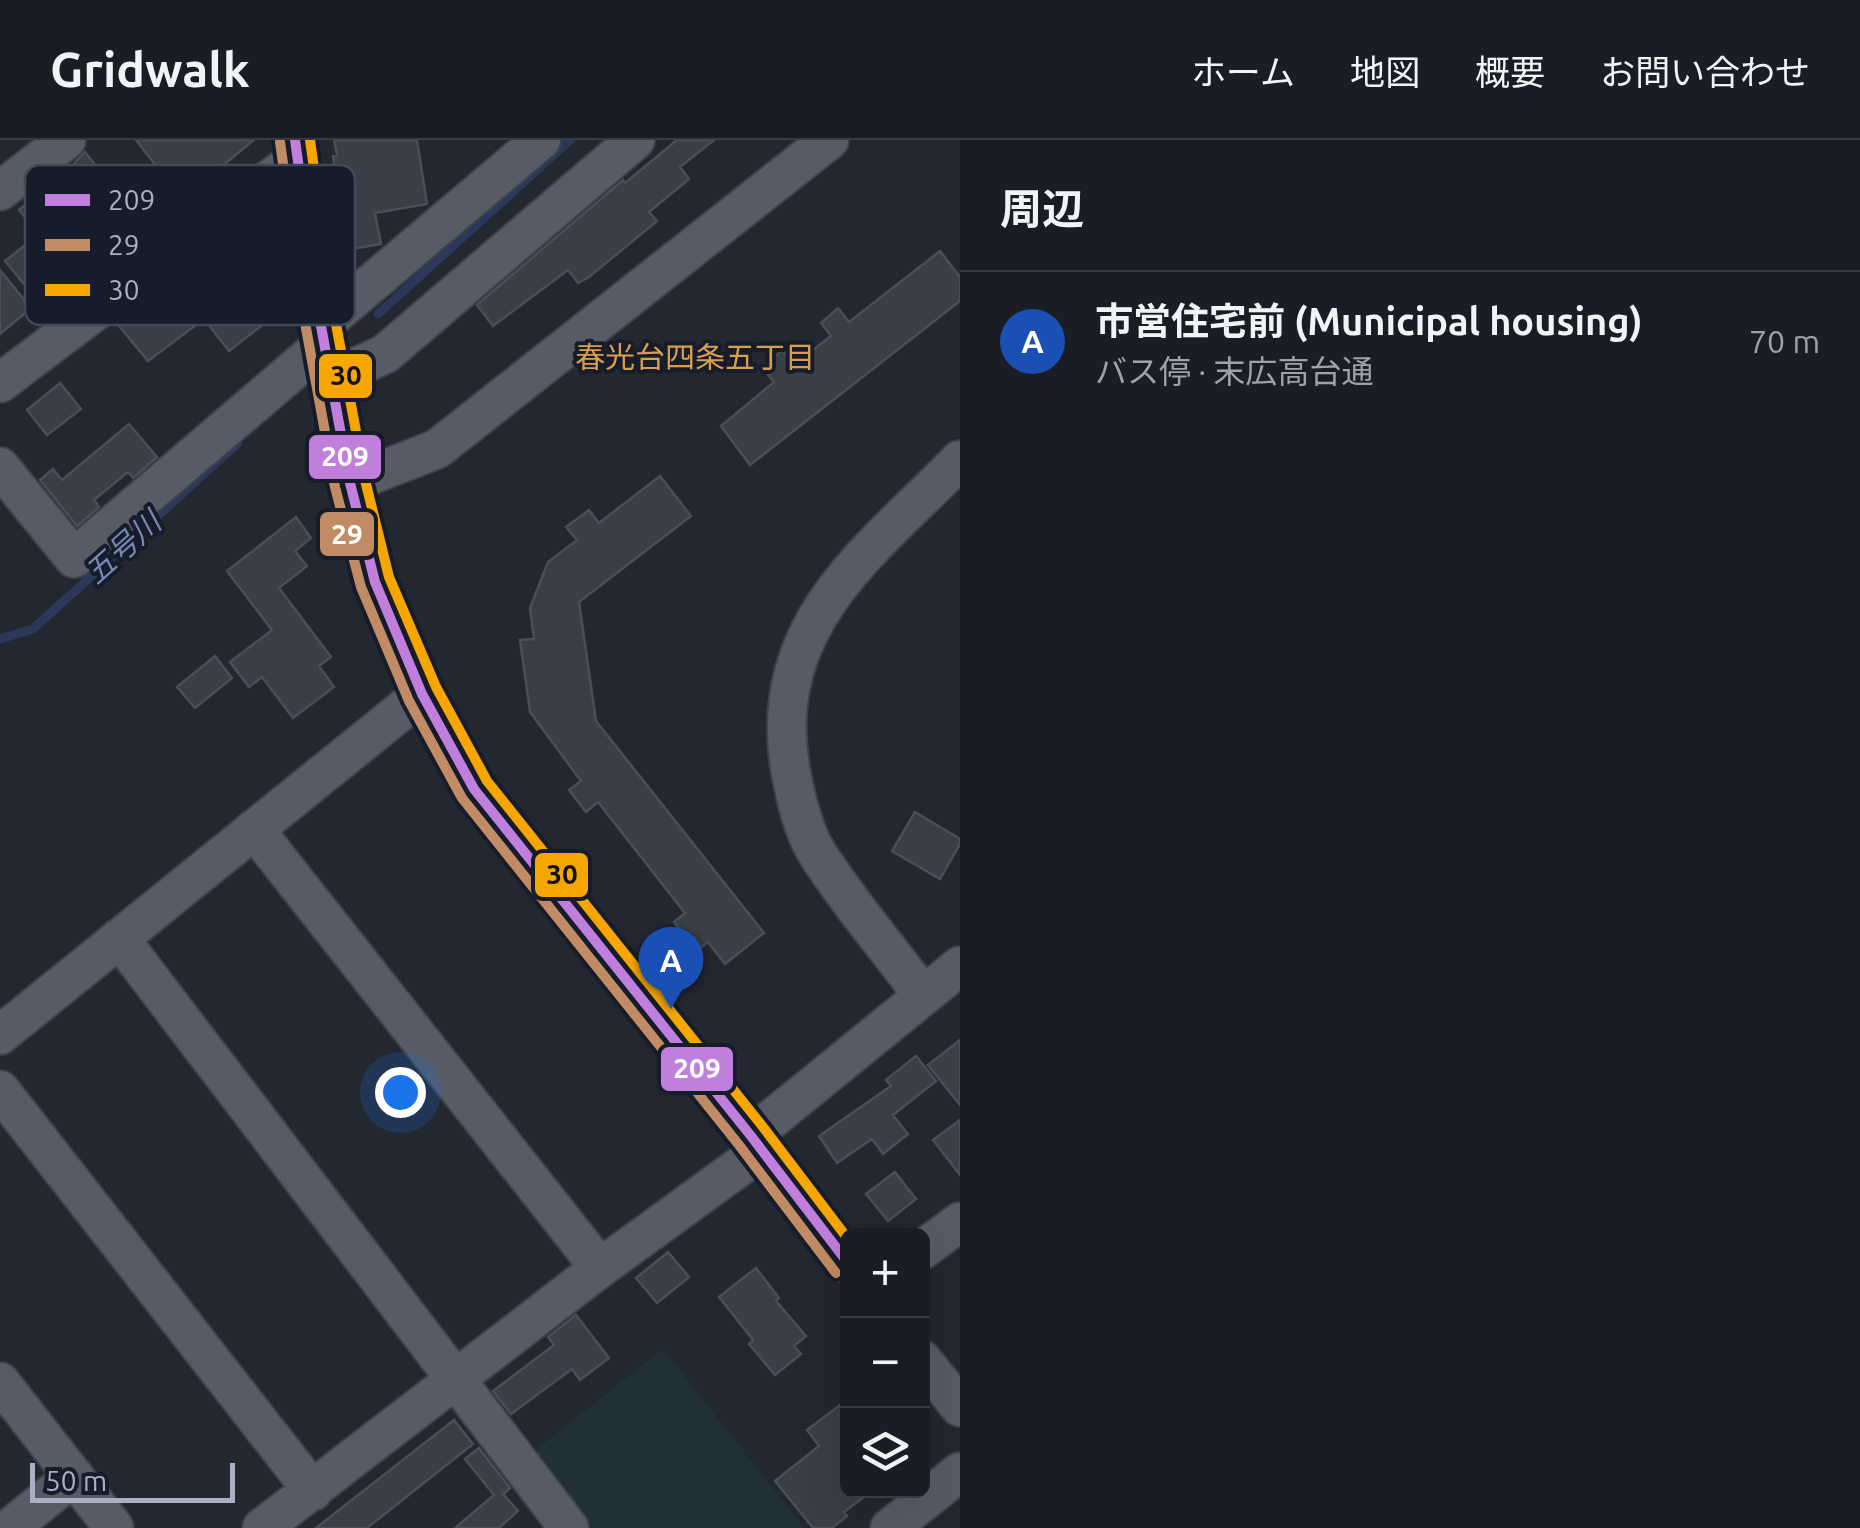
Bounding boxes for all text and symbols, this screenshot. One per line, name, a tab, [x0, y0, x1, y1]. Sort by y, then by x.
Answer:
text: Gridwalk	[50, 42, 250, 96]
text: ホーム	[1191, 52, 1295, 92]
text: 地図	[1350, 52, 1420, 92]
text: 概要	[1475, 52, 1545, 92]
text: お問い合わせ	[1600, 52, 1810, 92]
legend	[25, 165, 355, 325]
text: 209	[108, 184, 155, 215]
text: 周辺	[1000, 185, 1084, 232]
text: 29	[108, 229, 140, 260]
text: 30	[108, 274, 140, 305]
text: 市営住宅前 (Municipal housing)	[1095, 300, 1643, 342]
text: A	[1021, 323, 1044, 359]
text: 70 m	[1749, 323, 1820, 359]
district label: 春光台四条五丁目	[575, 340, 815, 374]
line badge: 30	[317, 352, 374, 400]
text: バス停 · 末広高台通	[1095, 353, 1374, 389]
text: 30	[330, 359, 362, 390]
line badge: 209	[307, 433, 383, 481]
text: 209	[321, 440, 369, 471]
water label: 五号川	[78, 503, 169, 590]
line badge: 29	[318, 510, 376, 558]
text: 29	[331, 518, 363, 549]
line badge: 30	[533, 851, 590, 899]
text: 30	[546, 858, 578, 889]
pin: A	[638, 926, 704, 1009]
line badge: 209	[659, 1045, 735, 1093]
text: 209	[673, 1052, 721, 1083]
your location	[375, 1067, 426, 1118]
map controls	[840, 1228, 930, 1498]
button: +	[840, 1228, 930, 1318]
button: −	[840, 1318, 930, 1408]
button: layers	[840, 1408, 930, 1498]
scale bar	[30, 1458, 235, 1502]
text: 50 m	[45, 1465, 107, 1496]

